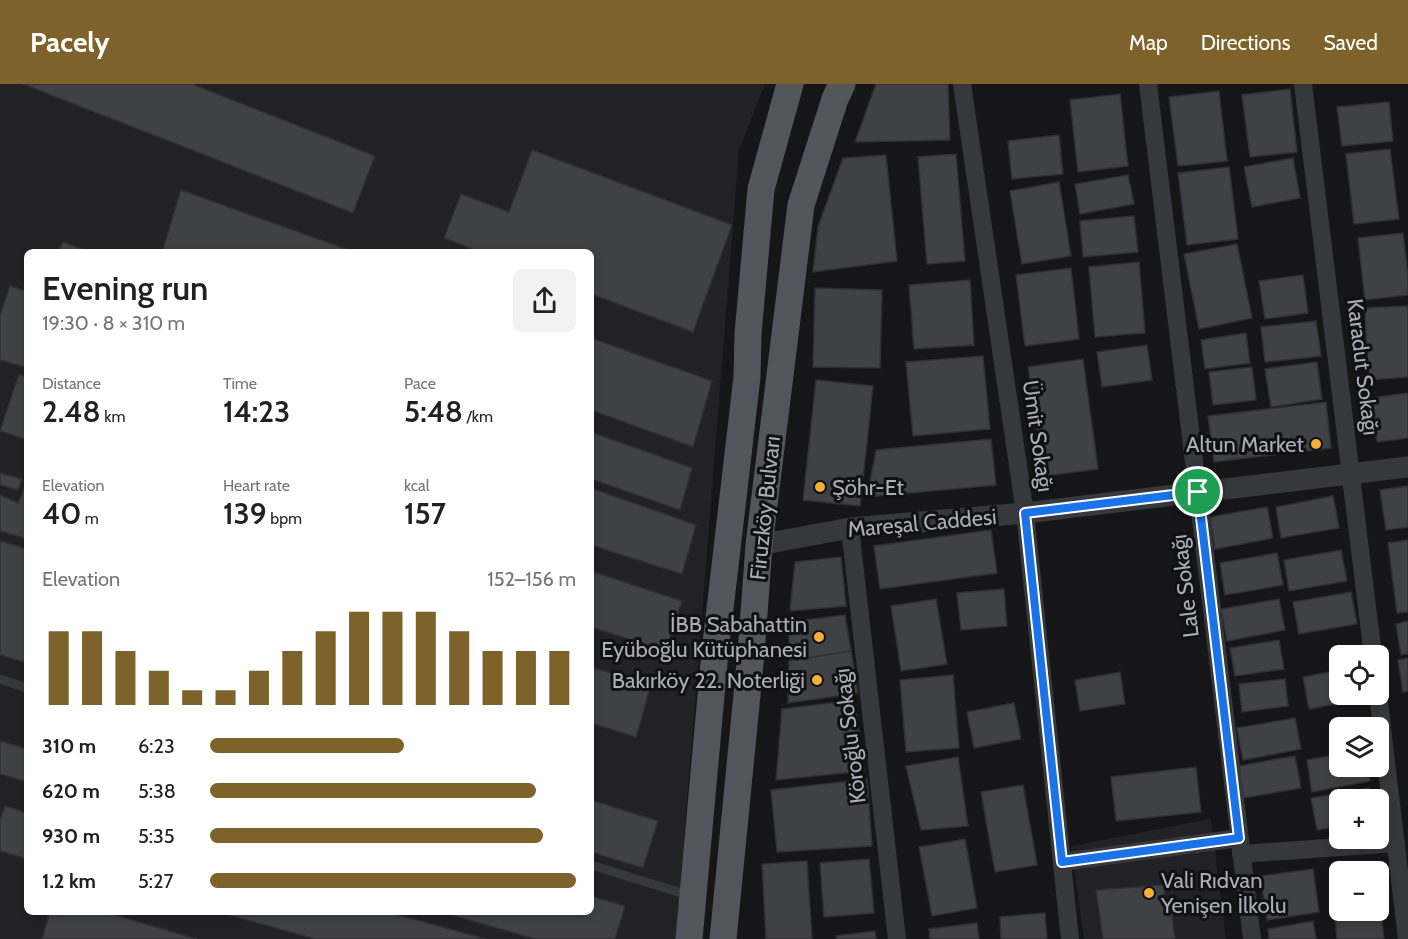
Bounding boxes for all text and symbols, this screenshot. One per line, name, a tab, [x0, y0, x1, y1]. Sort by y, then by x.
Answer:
text: Pacely	[30, 25, 110, 59]
text: Map	[1129, 30, 1168, 55]
text: Directions	[1201, 30, 1290, 55]
text: Saved	[1323, 30, 1378, 55]
text: Evening run	[42, 268, 208, 308]
button: share	[513, 269, 576, 332]
street label: Karadut Sokağı	[1341, 297, 1385, 437]
text: 19:30 · 8 × 310 m	[42, 311, 185, 335]
text: Distance	[42, 374, 101, 393]
text: Time	[223, 374, 257, 393]
text: Pace	[404, 374, 436, 393]
street label: Ümit Sokağı	[1017, 378, 1059, 494]
text: 2.48	[42, 393, 101, 430]
text: 14:23	[223, 393, 290, 430]
text: 5:48	[404, 393, 463, 430]
text: km	[101, 407, 125, 426]
text: /km	[463, 407, 493, 426]
place label: Altun Market	[1186, 431, 1305, 458]
street label: Firuzköy Bulvarı	[744, 435, 786, 581]
marker: Altun Market	[1309, 437, 1323, 451]
pin	[1172, 466, 1223, 517]
place label: Şöhr-Et	[832, 474, 905, 501]
icon: arrive	[1181, 475, 1214, 508]
text: Elevation	[42, 476, 105, 495]
text: Heart rate	[223, 476, 290, 495]
text: kcal	[404, 476, 430, 495]
marker: Şöhr-Et	[813, 480, 827, 494]
text: 40	[42, 495, 81, 532]
text: 139	[223, 495, 267, 532]
text: 157	[404, 495, 446, 532]
street label: Mareşal Caddesi	[846, 503, 998, 543]
text: m	[81, 509, 99, 528]
text: bpm	[267, 509, 302, 528]
street label: Lale Sokağı	[1165, 533, 1205, 639]
text: Elevation	[42, 567, 120, 591]
text: 152–156 m	[487, 567, 576, 591]
place label: İBB Sabahattin Eyüboğlu Kütüphanesi	[601, 611, 807, 663]
marker: İBB Sabahattin Eyüboğlu Kütüphanesi	[812, 630, 826, 644]
map controls	[1329, 645, 1389, 921]
button: locate	[1329, 645, 1389, 705]
place label: Bakırköy 22. Noterliği	[612, 667, 805, 694]
street label: Köroğlu Sokağı	[828, 667, 872, 805]
marker: Bakırköy 22. Noterliği	[810, 673, 824, 687]
button: layers	[1329, 717, 1389, 777]
text: 310 m	[42, 734, 96, 758]
text: 6:23	[138, 734, 175, 758]
text: 620 m	[42, 779, 100, 803]
text: 5:38	[138, 779, 176, 803]
button: +	[1329, 789, 1389, 849]
text: 930 m	[42, 824, 100, 848]
text: 5:35	[138, 824, 175, 848]
button: −	[1329, 861, 1389, 921]
place label: Vali Rıdvan Yenişen İlkolu	[1160, 867, 1286, 919]
text: 1.2 km	[42, 869, 96, 893]
text: 5:27	[138, 869, 174, 893]
marker: Vali Rıdvan Yenişen İlkolu	[1142, 886, 1156, 900]

